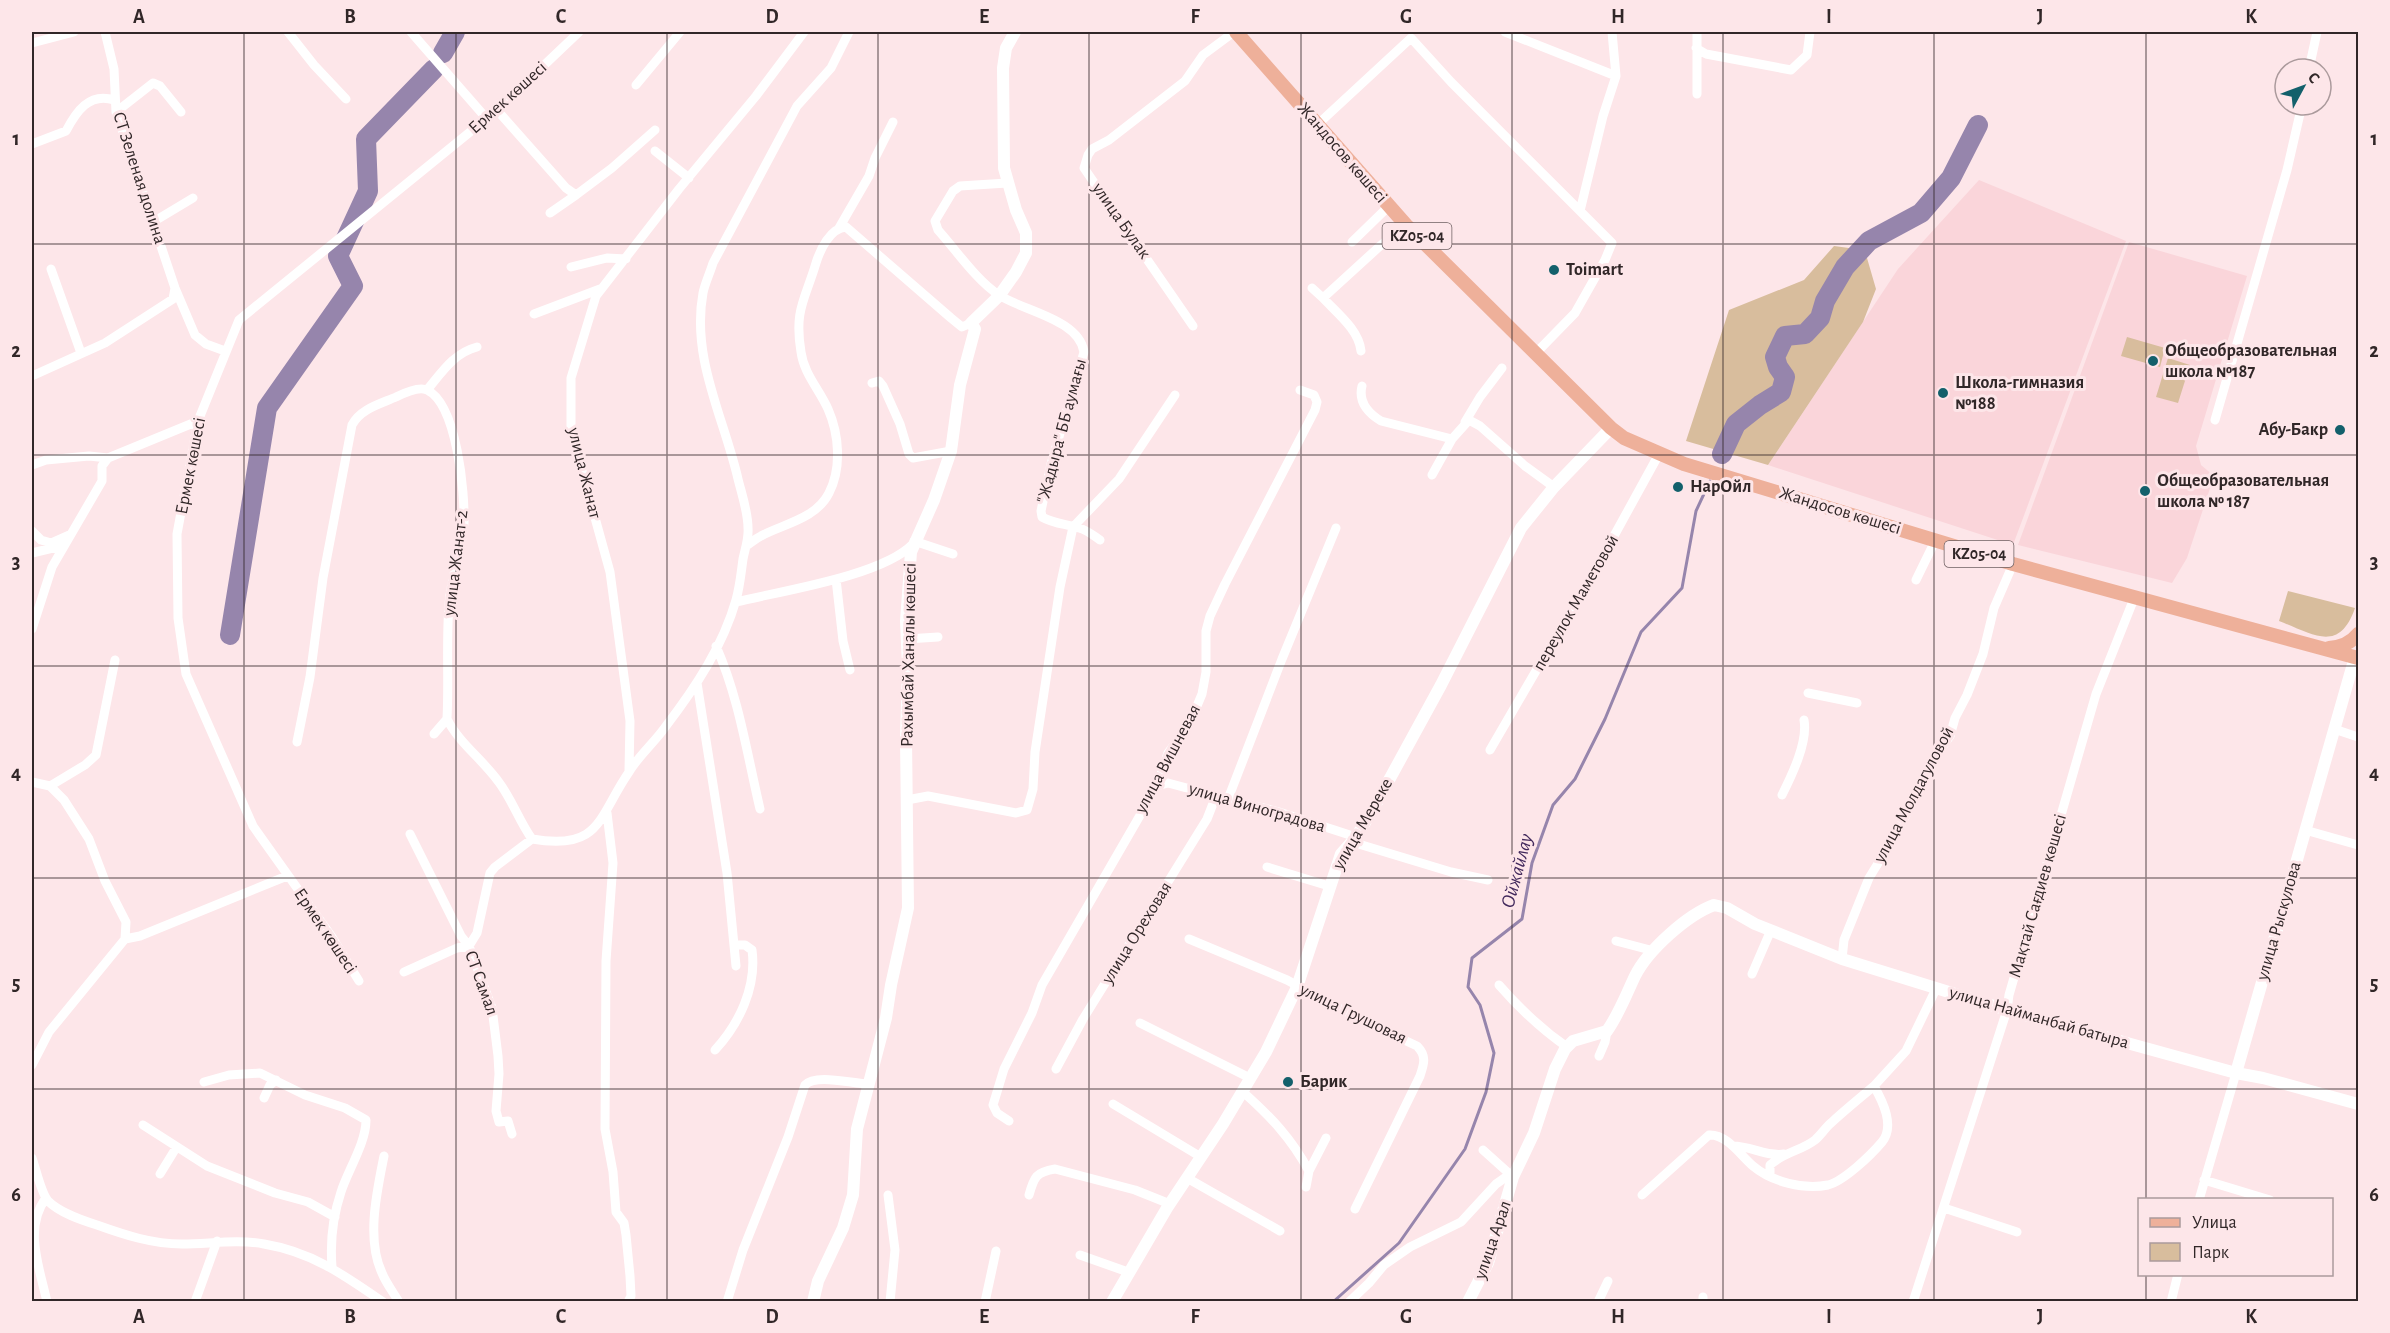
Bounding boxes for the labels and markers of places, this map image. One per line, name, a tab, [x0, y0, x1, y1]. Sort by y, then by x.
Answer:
place label: Toimart	[1566, 261, 1623, 279]
marker: Toimart	[1547, 263, 1561, 277]
place label: Общеобразовательная школа №187	[2165, 342, 2337, 381]
marker: Общеобразовательная школа №187	[2146, 354, 2160, 368]
place label: Школа-гимназия №188	[1955, 374, 2084, 413]
marker: Школа-гимназия №188	[1936, 386, 1950, 400]
place label: Абу-Бакр	[2258, 421, 2328, 439]
marker: Абу-Бакр	[2333, 423, 2347, 437]
place label: Общеобразовательная школа № 187	[2157, 472, 2329, 511]
place label: НарОйл	[1690, 478, 1751, 496]
marker: НарОйл	[1671, 480, 1685, 494]
marker: Общеобразовательная школа № 187	[2138, 484, 2152, 498]
place label: Барик	[1300, 1073, 1347, 1091]
marker: Барик	[1281, 1075, 1295, 1089]

